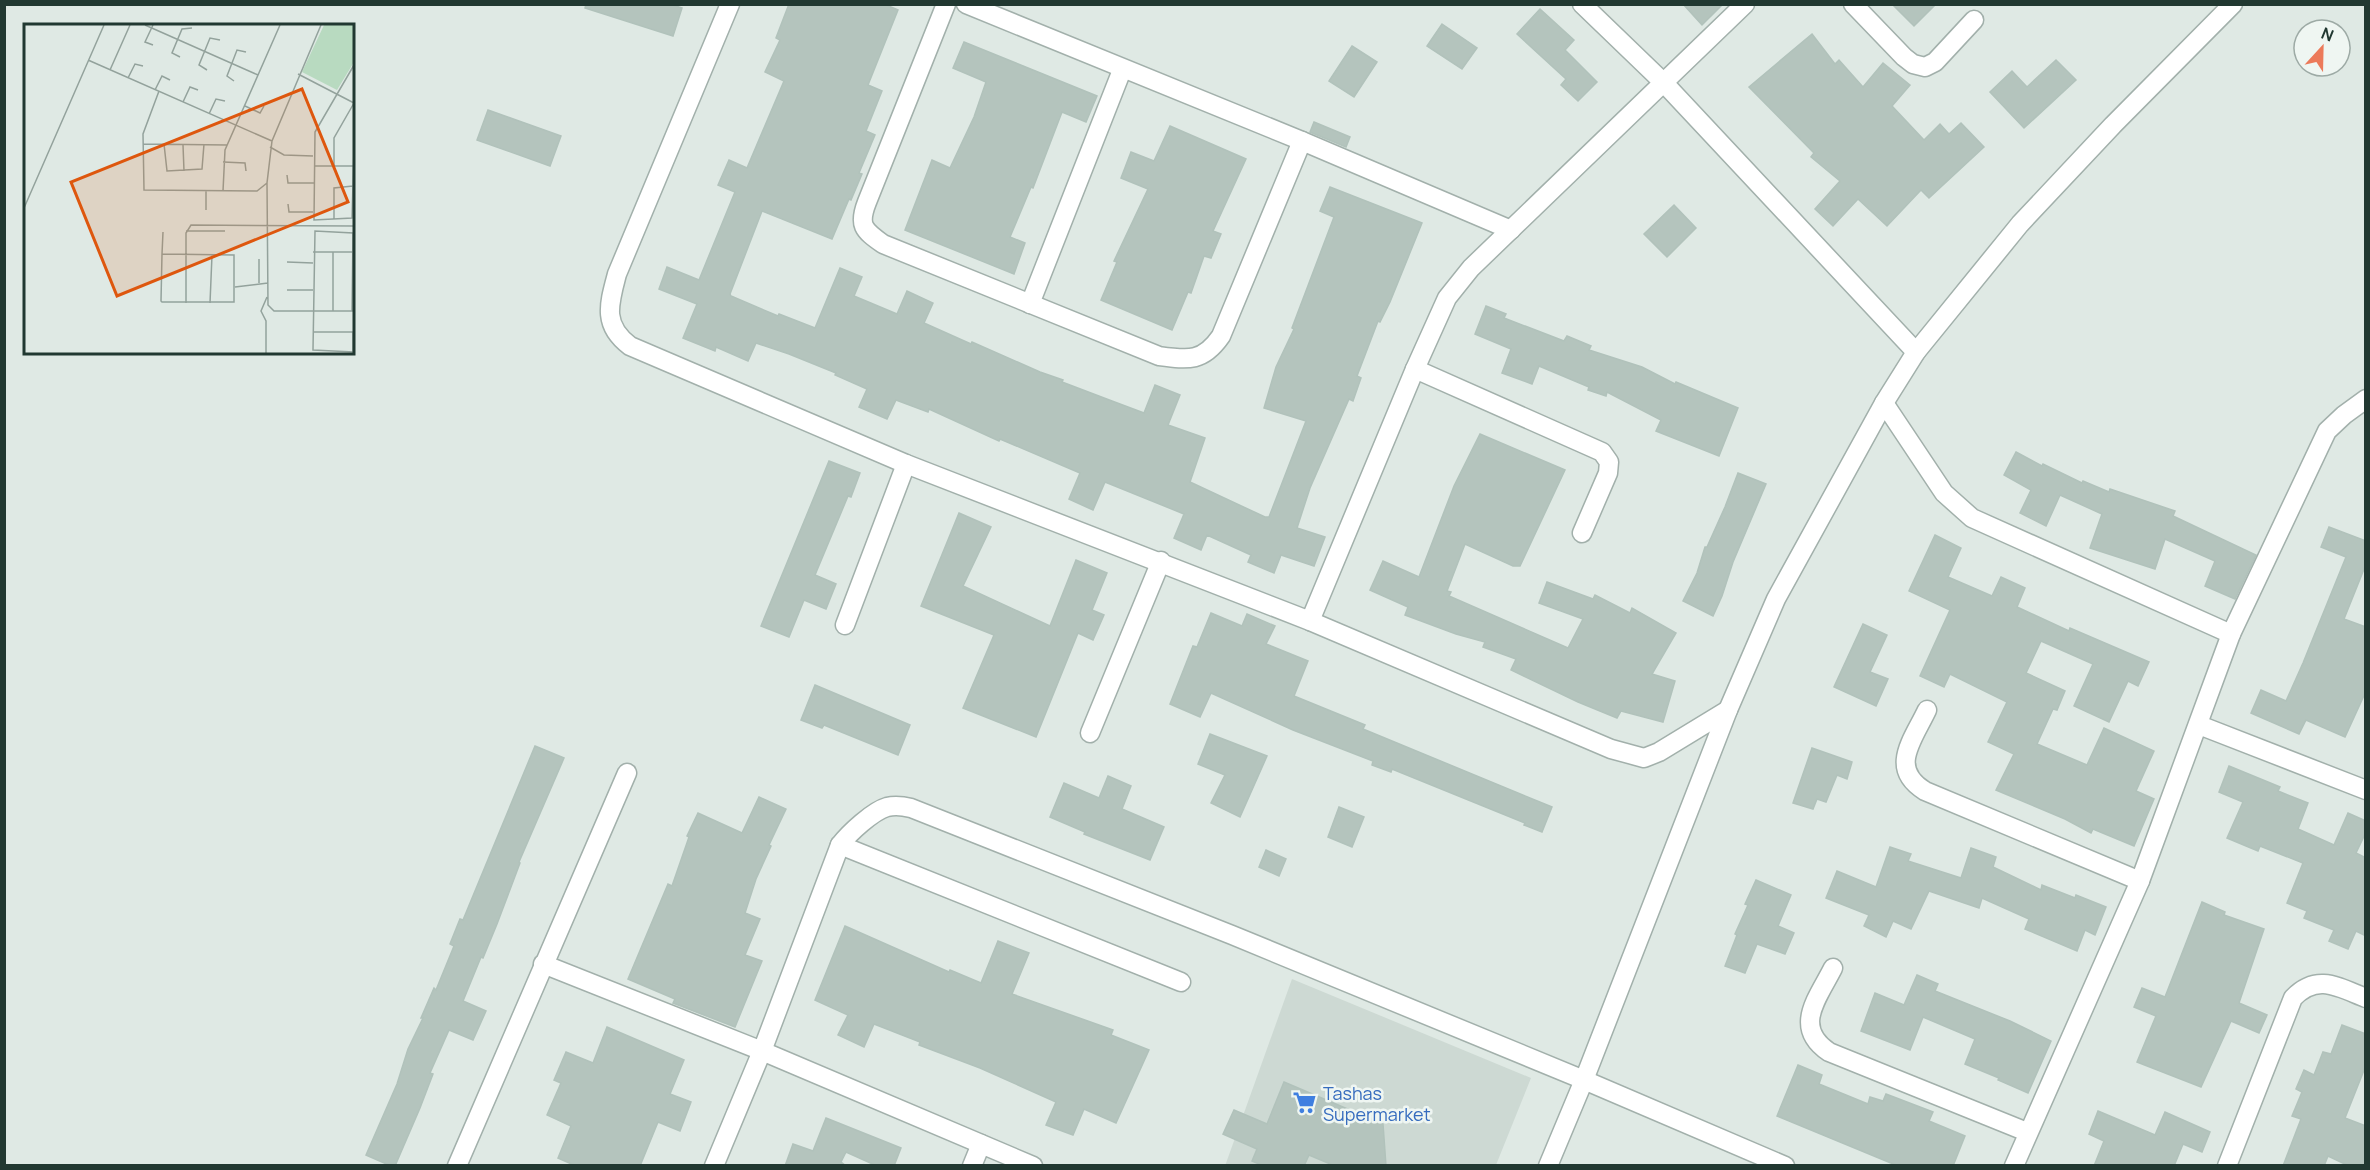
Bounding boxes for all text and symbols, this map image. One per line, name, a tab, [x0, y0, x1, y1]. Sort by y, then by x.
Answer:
north arrow	[2292, 18, 2352, 78]
text: N	[2318, 22, 2337, 46]
inset map	[24, 24, 354, 354]
place label: Tashas Supermarket	[1323, 1081, 1431, 1126]
supermarket icon: Tashas Supermarket	[1292, 1090, 1318, 1116]

